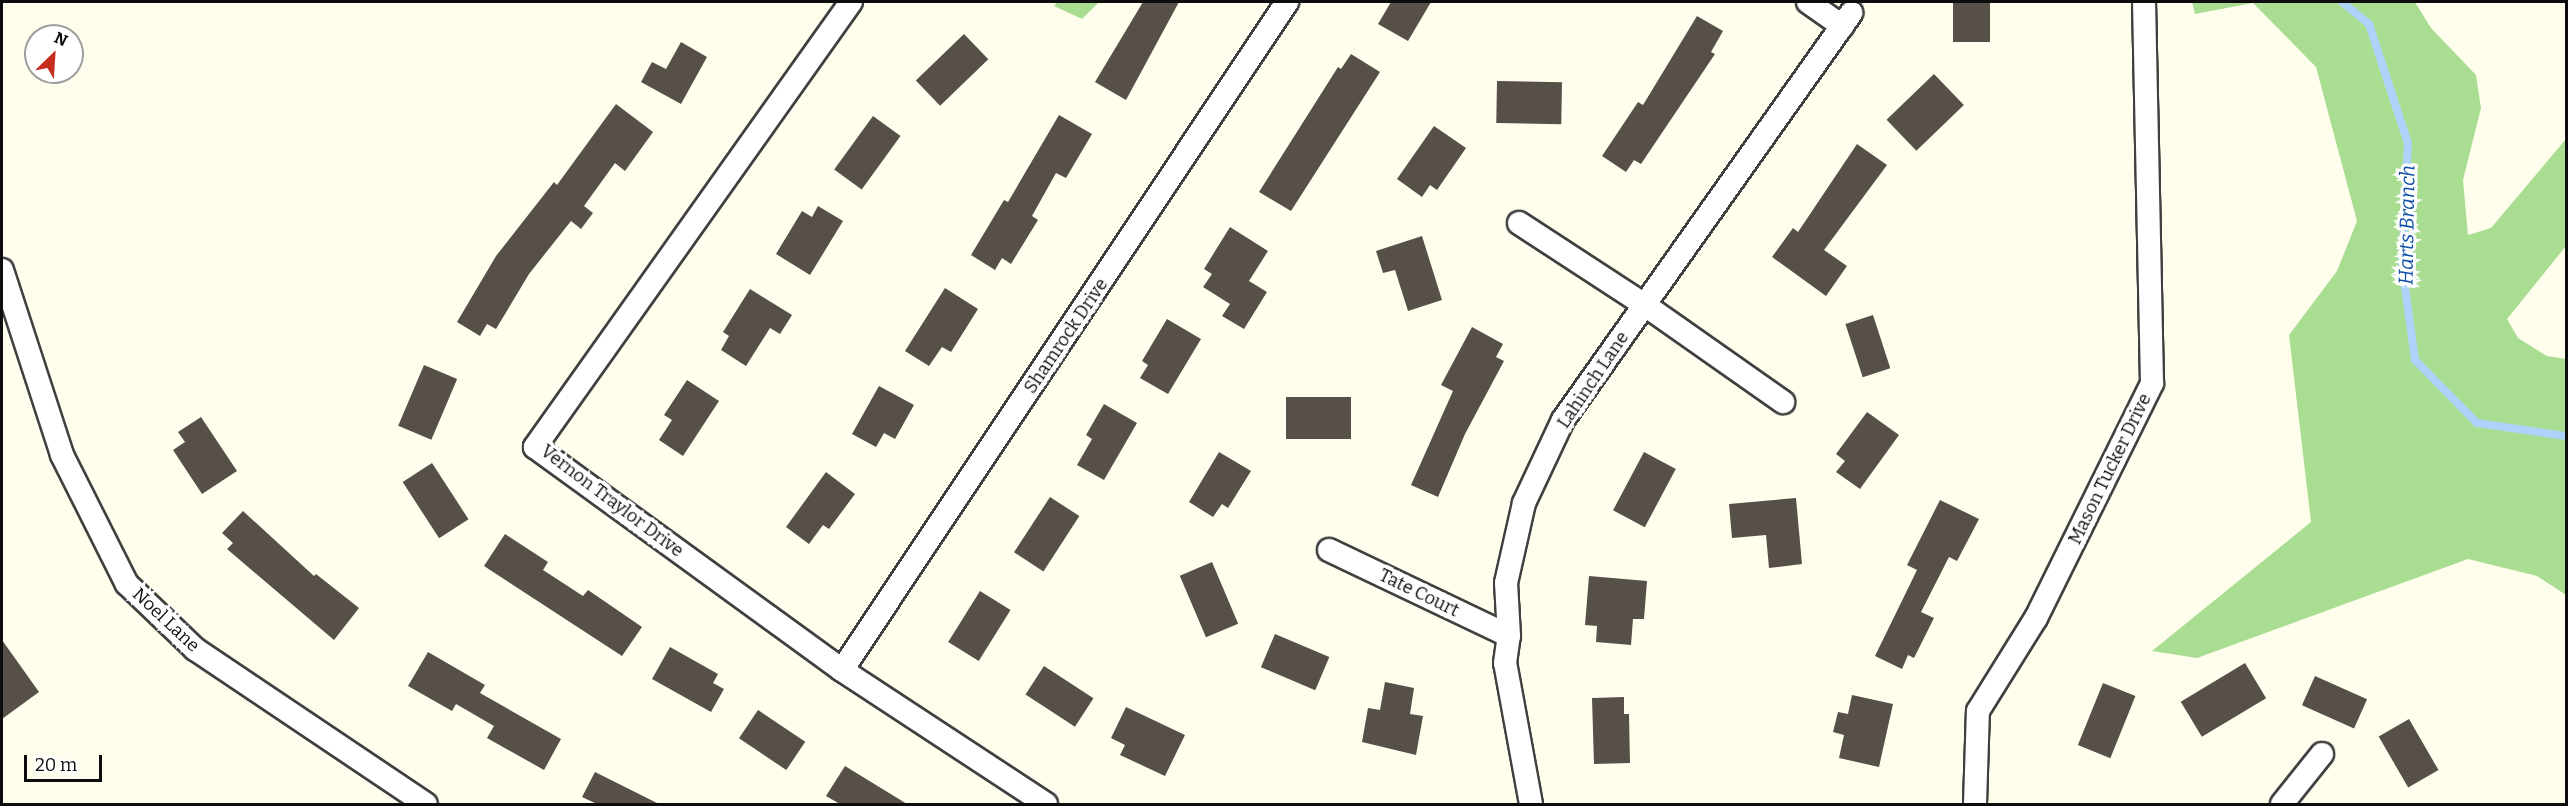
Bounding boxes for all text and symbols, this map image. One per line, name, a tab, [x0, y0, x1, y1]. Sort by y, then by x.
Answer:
north arrow	[24, 24, 84, 84]
text: N	[51, 28, 71, 50]
water label: Harts Branch	[2394, 165, 2420, 285]
street label: Shamrock Drive	[1020, 274, 1112, 398]
street label: Lahinch Lane	[1553, 328, 1633, 432]
street label: Mason Tucker Drive	[2064, 390, 2156, 548]
street label: Vernon Traylor Drive	[536, 440, 688, 562]
street label: Tate Court	[1376, 564, 1462, 622]
street label: Noel Lane	[128, 584, 204, 656]
scale bar	[27, 743, 105, 781]
text: 20 m	[35, 754, 77, 776]

